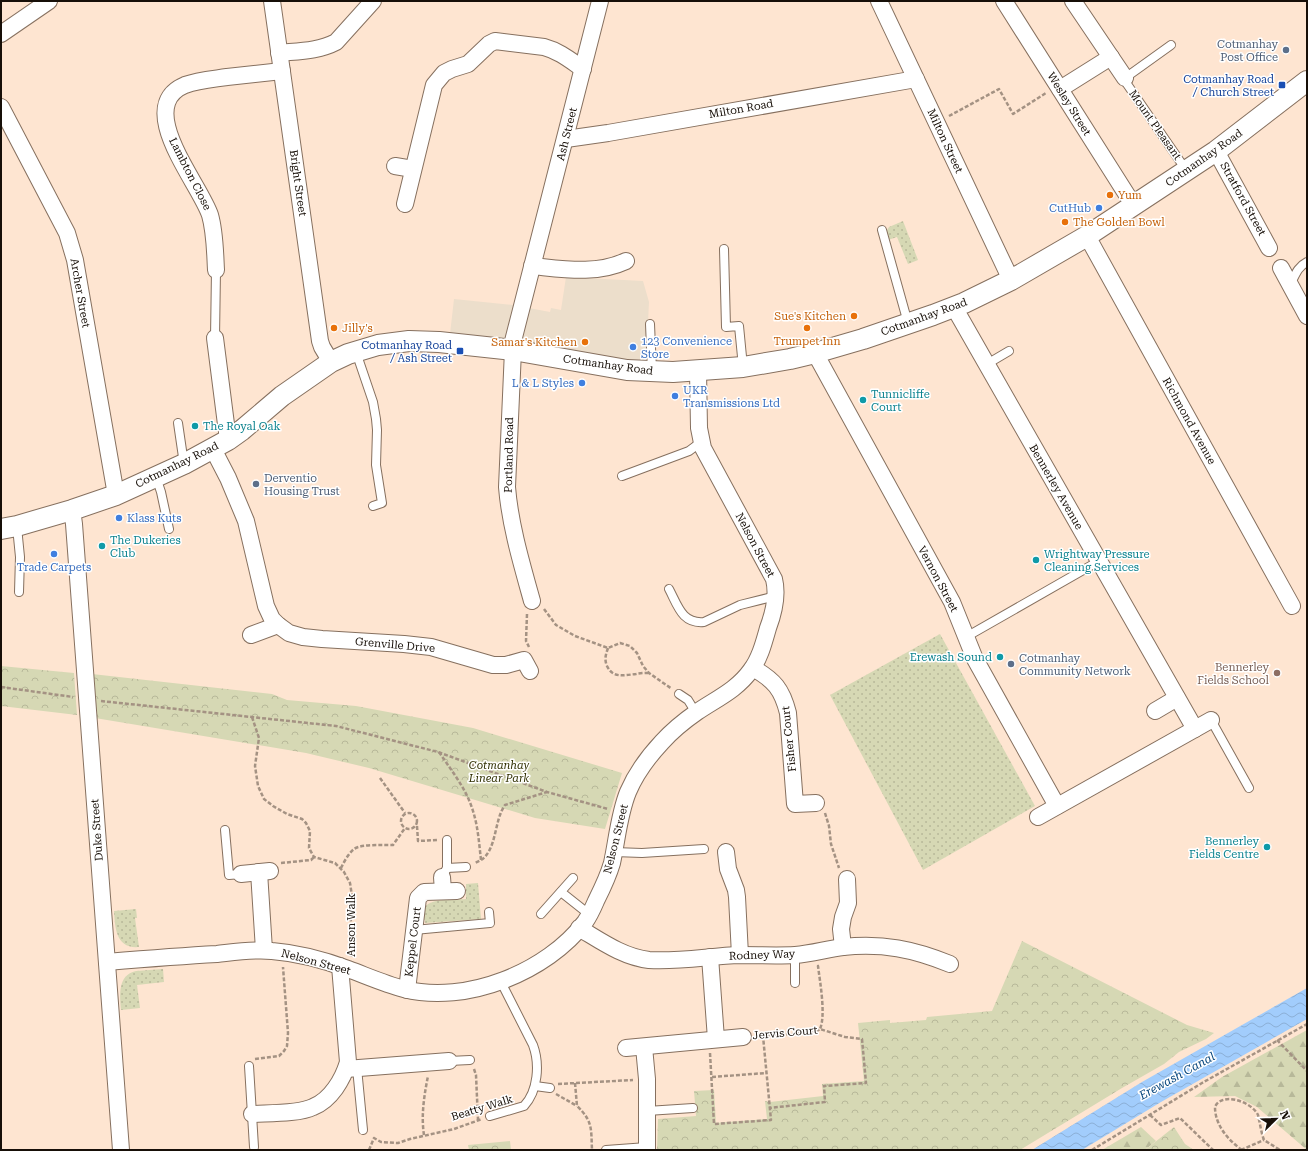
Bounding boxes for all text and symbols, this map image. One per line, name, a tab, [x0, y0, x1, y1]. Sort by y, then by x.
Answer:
place label: Cotmanhay Post Office	[1217, 38, 1278, 64]
marker: Cotmanhay Post Office	[1281, 45, 1291, 55]
street label: Wesley Street	[1044, 70, 1094, 138]
place label: Cotmanhay Road / Church Street	[1183, 73, 1274, 99]
marker: Cotmanhay Road / Church Street	[1277, 80, 1287, 90]
street label: Mount Pleasant	[1126, 87, 1184, 163]
street label: Milton Road	[708, 97, 774, 121]
street label: Ash Street	[554, 106, 580, 162]
street label: Milton Street	[924, 107, 966, 175]
street label: Cotmanhay Road	[1163, 127, 1245, 189]
street label: Lambton Close	[166, 136, 214, 212]
street label: Bright Street	[287, 149, 309, 217]
street label: Stratford Street	[1217, 160, 1269, 238]
place label: Yum	[1118, 189, 1142, 202]
marker: Yum	[1105, 190, 1115, 200]
place label: CutHub	[1049, 202, 1091, 215]
marker: CutHub	[1094, 203, 1104, 213]
place label: The Golden Bowl	[1073, 216, 1165, 229]
marker: The Golden Bowl	[1060, 217, 1070, 227]
street label: Archer Street	[67, 257, 93, 329]
street label: Cotmanhay Road	[879, 295, 969, 339]
place label: Sue's Kitchen	[774, 310, 846, 323]
marker: Sue's Kitchen	[849, 311, 859, 321]
place label: Jilly's	[342, 322, 373, 335]
marker: Jilly's	[329, 323, 339, 333]
marker: Trumpet Inn	[802, 323, 812, 333]
place label: 123 Convenience Store	[641, 335, 732, 361]
place label: Trumpet Inn	[773, 335, 841, 348]
place label: Samar's Kitchen	[491, 336, 577, 349]
marker: Samar's Kitchen	[580, 337, 590, 347]
place label: Cotmanhay Road / Ash Street	[361, 339, 452, 365]
marker: 123 Convenience Store	[628, 342, 638, 352]
marker: Cotmanhay Road / Ash Street	[455, 346, 465, 356]
street label: Cotmanhay Road	[562, 352, 654, 378]
street label: Richmond Avenue	[1160, 375, 1218, 467]
place label: L & L Styles	[512, 377, 574, 390]
marker: L & L Styles	[577, 378, 587, 388]
place label: UKR Transmissions Ltd	[683, 384, 780, 410]
place label: Tunnicliffe Court	[871, 388, 930, 414]
marker: UKR Transmissions Ltd	[670, 391, 680, 401]
marker: Tunnicliffe Court	[858, 395, 868, 405]
street label: Portland Road	[502, 417, 516, 493]
place label: The Royal Oak	[203, 420, 280, 433]
marker: The Royal Oak	[190, 421, 200, 431]
street label: Cotmanhay Road	[133, 439, 221, 491]
street label: Bennerley Avenue	[1026, 442, 1086, 532]
place label: Derventio Housing Trust	[264, 472, 340, 498]
marker: Derventio Housing Trust	[251, 479, 261, 489]
street label: Nelson Street	[733, 510, 777, 580]
place label: Klass Kuts	[127, 512, 181, 525]
marker: Klass Kuts	[114, 513, 124, 523]
place label: The Dukeries Club	[110, 534, 181, 560]
marker: The Dukeries Club	[97, 541, 107, 551]
street label: Vernon Street	[915, 544, 961, 614]
place label: Wrightway Pressure Cleaning Services	[1044, 548, 1150, 574]
marker: Trade Carpets	[49, 549, 59, 559]
marker: Wrightway Pressure Cleaning Services	[1031, 555, 1041, 565]
place label: Trade Carpets	[17, 561, 91, 574]
street label: Grenville Drive	[354, 635, 436, 655]
place label: Erewash Sound	[910, 651, 992, 664]
marker: Erewash Sound	[995, 652, 1005, 662]
place label: Cotmanhay Community Network	[1019, 652, 1131, 678]
marker: Cotmanhay Community Network	[1006, 659, 1016, 669]
place label: Bennerley Fields School	[1197, 661, 1270, 687]
marker: Bennerley Fields School	[1272, 668, 1282, 678]
street label: Fisher Court	[779, 705, 799, 773]
park label: Cotmanhay Linear Park	[468, 759, 530, 785]
street label: Duke Street	[88, 798, 106, 862]
street label: Nelson Street	[601, 803, 631, 875]
place label: Bennerley Fields Centre	[1189, 835, 1259, 861]
marker: Bennerley Fields Centre	[1262, 842, 1272, 852]
street label: Anson Walk	[345, 893, 358, 957]
street label: Keppel Court	[402, 906, 424, 978]
street label: Nelson Street	[280, 946, 352, 978]
street label: Rodney Way	[729, 947, 796, 963]
street label: Jervis Court	[752, 1024, 818, 1042]
water label: Erewash Canal	[1136, 1049, 1218, 1103]
street label: Beatty Walk	[449, 1092, 515, 1124]
north arrow	[1256, 1099, 1296, 1139]
text: N	[1277, 1109, 1293, 1122]

